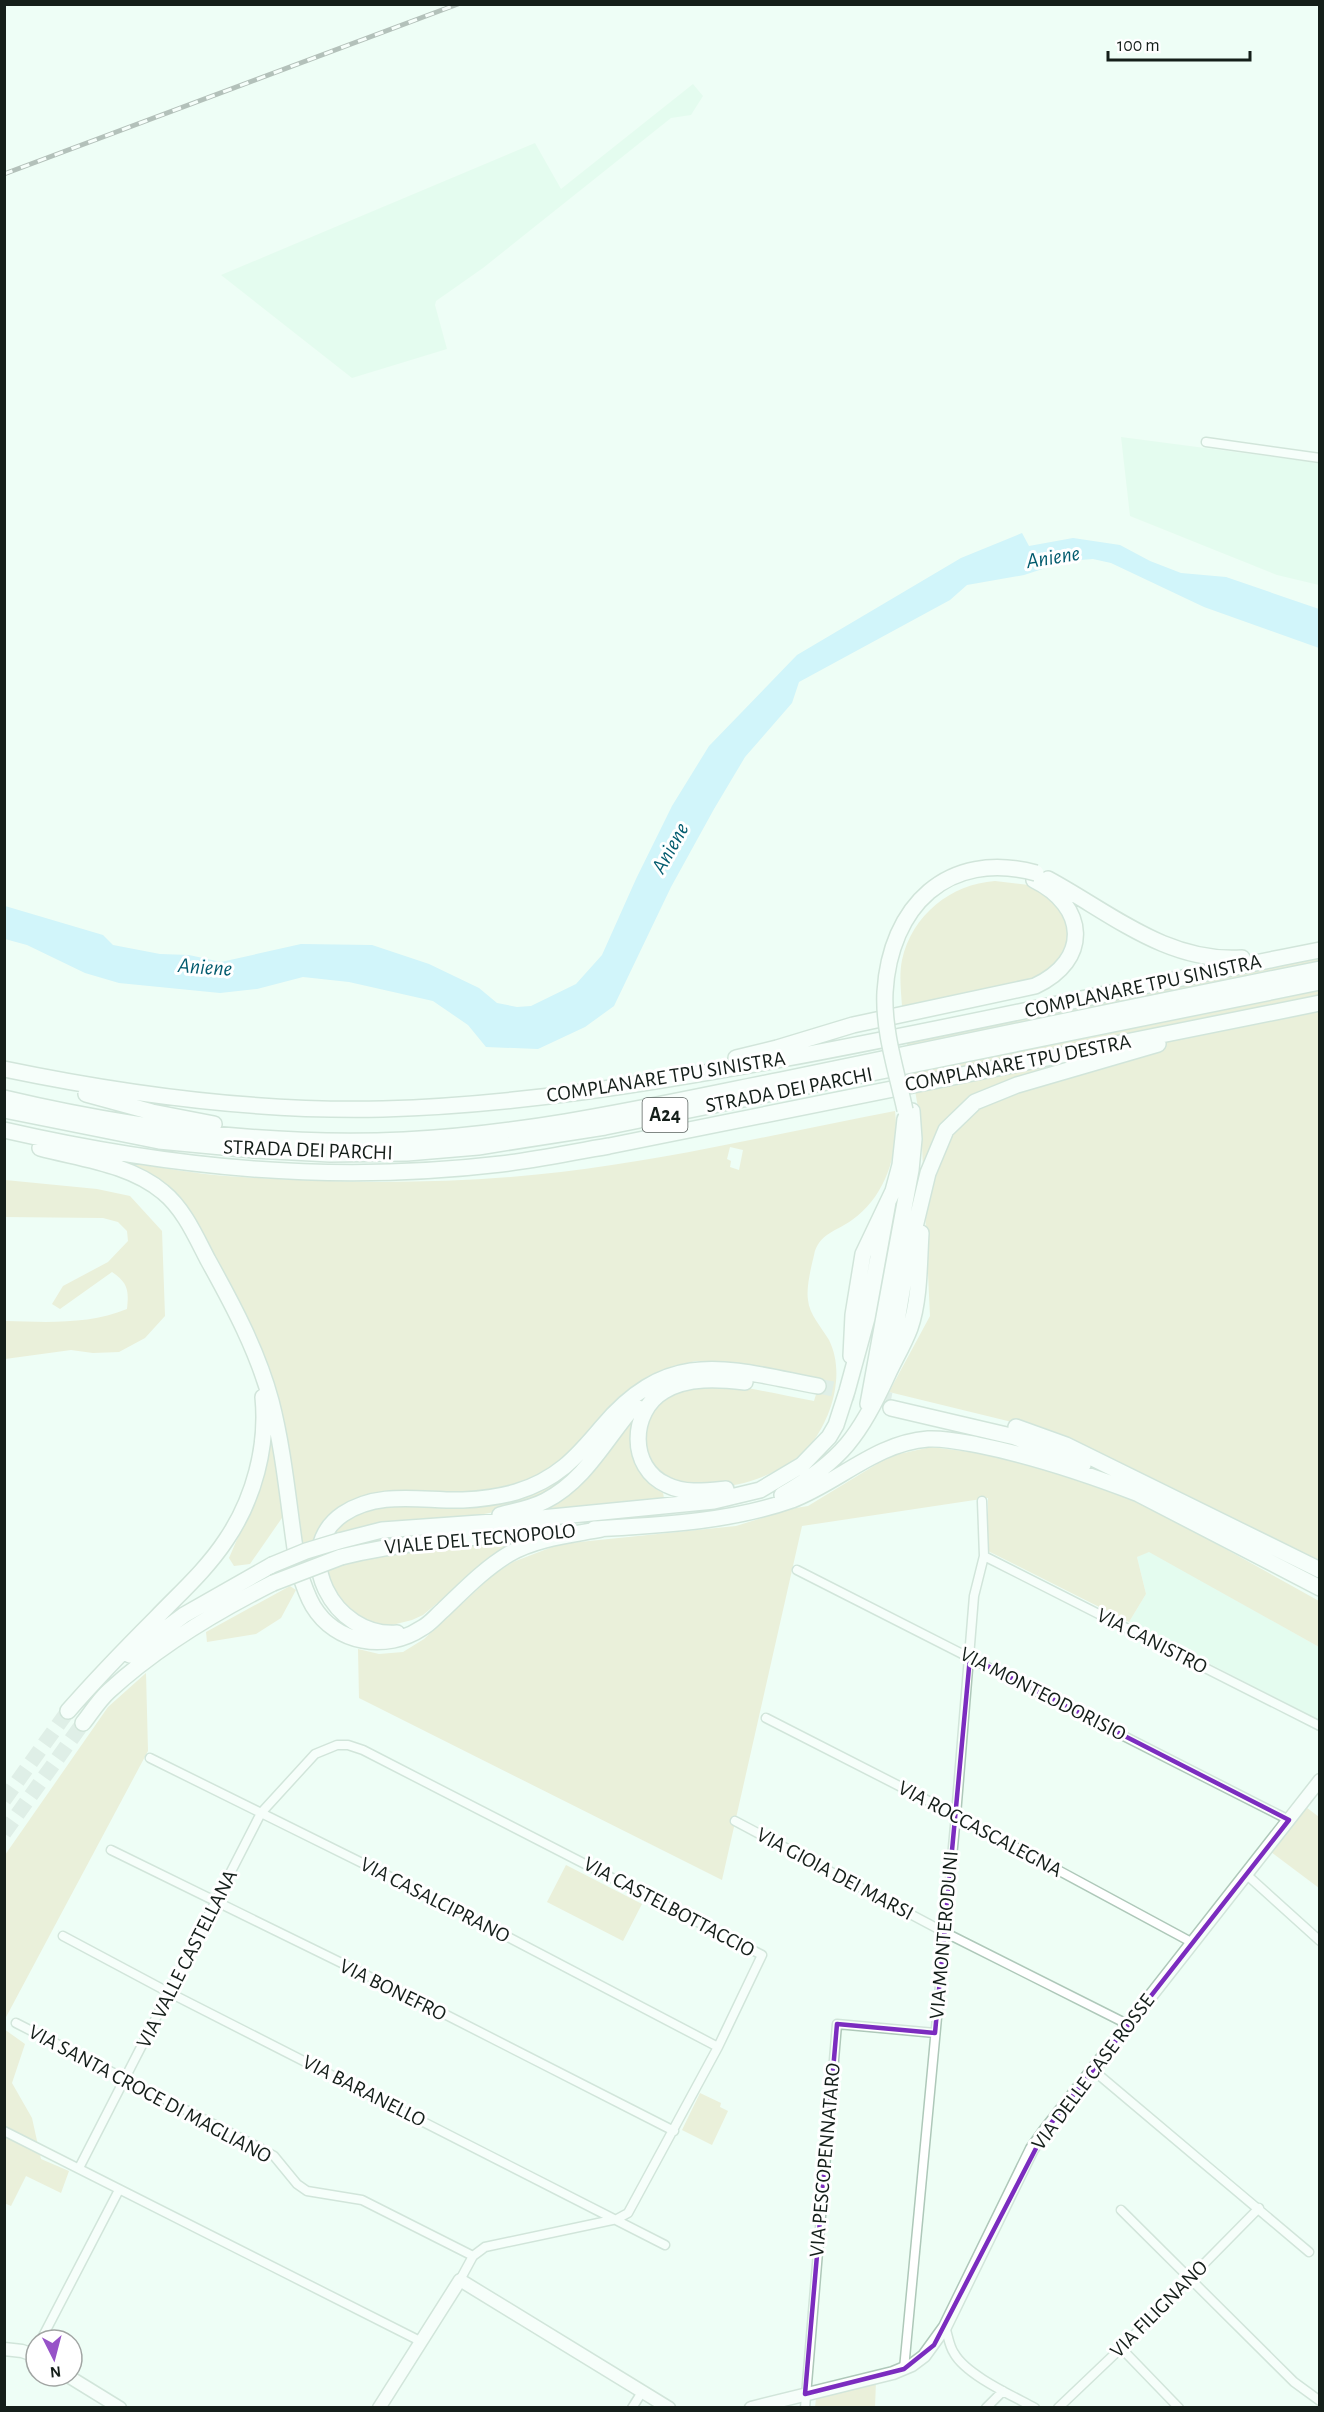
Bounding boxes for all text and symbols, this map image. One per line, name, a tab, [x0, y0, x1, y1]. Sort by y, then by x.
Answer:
scale bar	[1108, 24, 1250, 62]
text: 100 m	[1117, 37, 1160, 55]
water label: Aniene	[1024, 542, 1081, 572]
water label: Aniene	[647, 819, 693, 878]
street label: COMPLANARE TPU SINISTRA	[1023, 951, 1263, 1021]
water label: Aniene	[176, 954, 233, 980]
street label: COMPLANARE TPU DESTRA	[903, 1031, 1133, 1095]
street label: COMPLANARE TPU SINISTRA	[545, 1048, 787, 1106]
street label: STRADA DEI PARCHI	[704, 1064, 874, 1116]
road number: A24	[642, 1098, 688, 1132]
street label: STRADA DEI PARCHI	[223, 1137, 393, 1163]
street label: VIALE DEL TECNOPOLO	[384, 1520, 576, 1558]
street label: VIA CANISTRO	[1093, 1604, 1211, 1678]
street label: VIA MONTEODORISIO	[957, 1643, 1129, 1745]
street label: VIA ROCCASCALEGNA	[895, 1777, 1065, 1881]
street label: VIA GIOIA DEI MARSI	[753, 1824, 917, 1924]
street label: VIA MONTERODUNI	[926, 1850, 962, 2020]
street label: VIA CASALCIPRANO	[357, 1853, 513, 1947]
street label: VIA CASTELBOTTACCIO	[580, 1853, 758, 1961]
street label: VIA VALLE CASTELLANA	[133, 1867, 241, 2051]
street label: VIA BONEFRO	[336, 1955, 450, 2025]
street label: VIA DELLE CASE ROSSE	[1028, 1990, 1158, 2154]
street label: VIA SANTA CROCE DI MAGLIANO	[25, 2021, 275, 2167]
street label: VIA BARANELLO	[299, 2051, 429, 2131]
street label: VIA PESCOPENNATARO	[806, 2062, 844, 2258]
street label: VIA FILIGNANO	[1106, 2256, 1212, 2362]
north arrow	[24, 2328, 84, 2388]
text: N	[49, 2363, 62, 2380]

